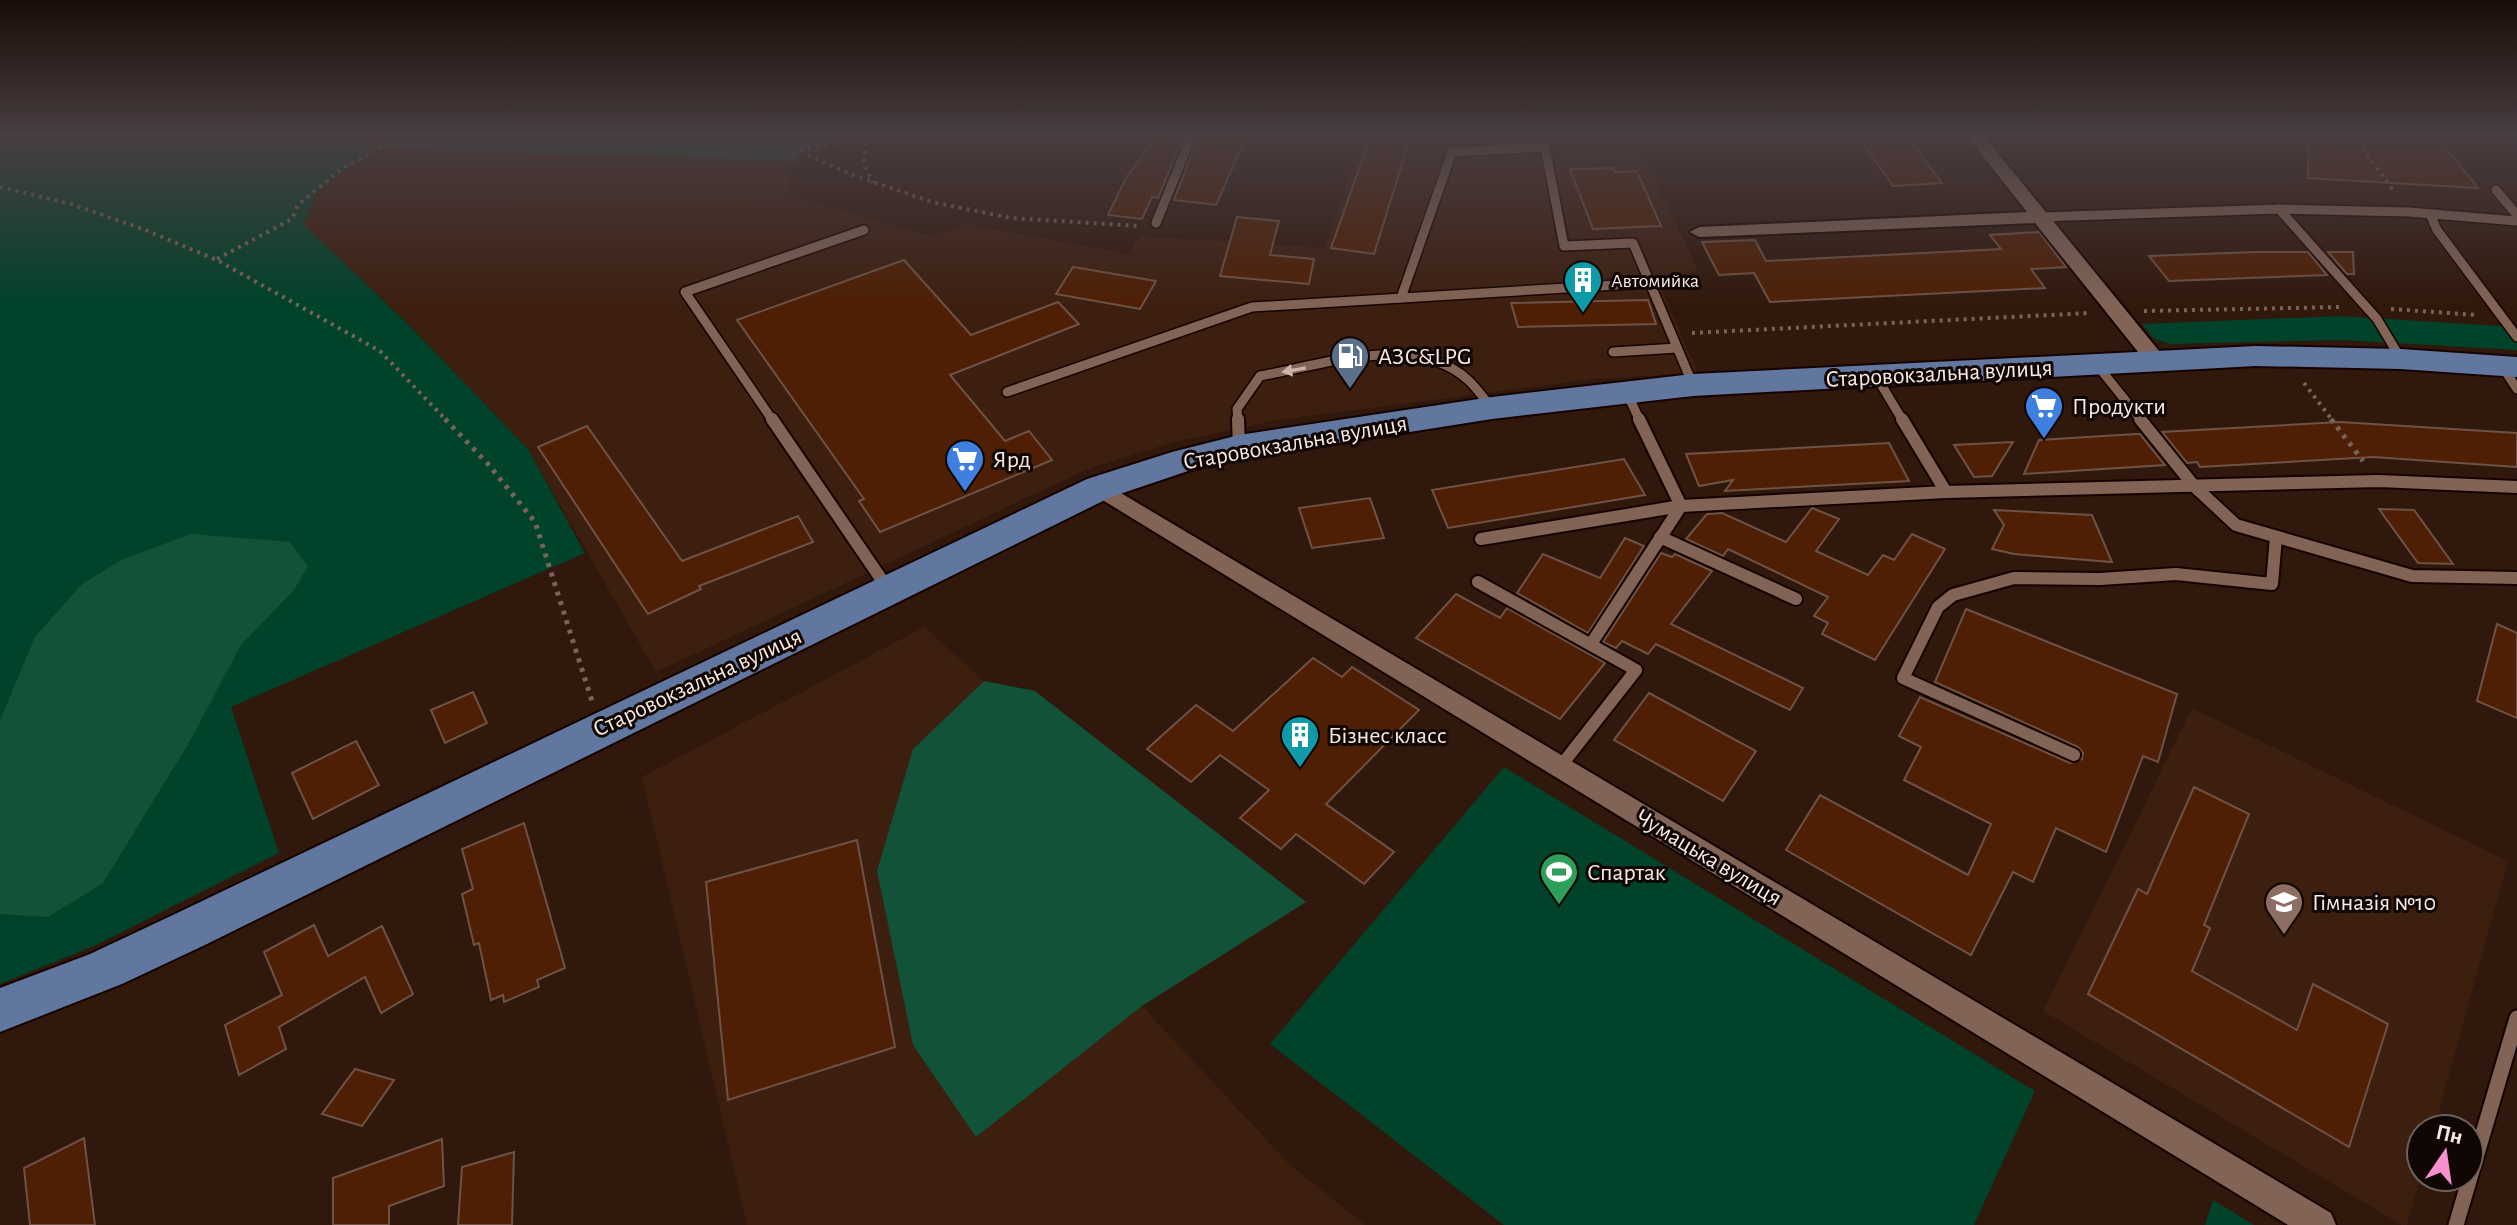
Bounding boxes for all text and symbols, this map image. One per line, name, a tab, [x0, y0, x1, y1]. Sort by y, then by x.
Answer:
building icon: Автомийка	[1562, 259, 1604, 314]
place label: Автомийка	[1611, 271, 1699, 291]
fuel station icon: АЗС&LPG	[1329, 335, 1371, 390]
place label: АЗС&LPG	[1378, 345, 1471, 369]
street label: Старовокзальна вулиця	[1825, 356, 2053, 392]
one-way arrow	[1282, 364, 1307, 376]
supermarket icon: Продукти	[2023, 385, 2065, 440]
place label: Продукти	[2072, 395, 2166, 419]
street label: Старовокзальна вулиця	[1181, 411, 1409, 475]
supermarket icon: Ярд	[944, 438, 986, 493]
place label: Ярд	[993, 448, 1031, 472]
street label: Старовокзальна вулиця	[589, 624, 805, 742]
building icon: Бізнес класс	[1279, 714, 1321, 769]
place label: Бізнес класс	[1328, 724, 1447, 748]
street label: Чумацька вулиця	[1631, 805, 1786, 911]
sports icon: Спартак	[1538, 851, 1580, 906]
place label: Спартак	[1587, 861, 1666, 885]
school or university icon: Гімназія №10	[2263, 881, 2305, 936]
place label: Гімназія №10	[2312, 891, 2436, 915]
north arrow	[2405, 1113, 2485, 1193]
text: Пн	[2434, 1121, 2465, 1148]

